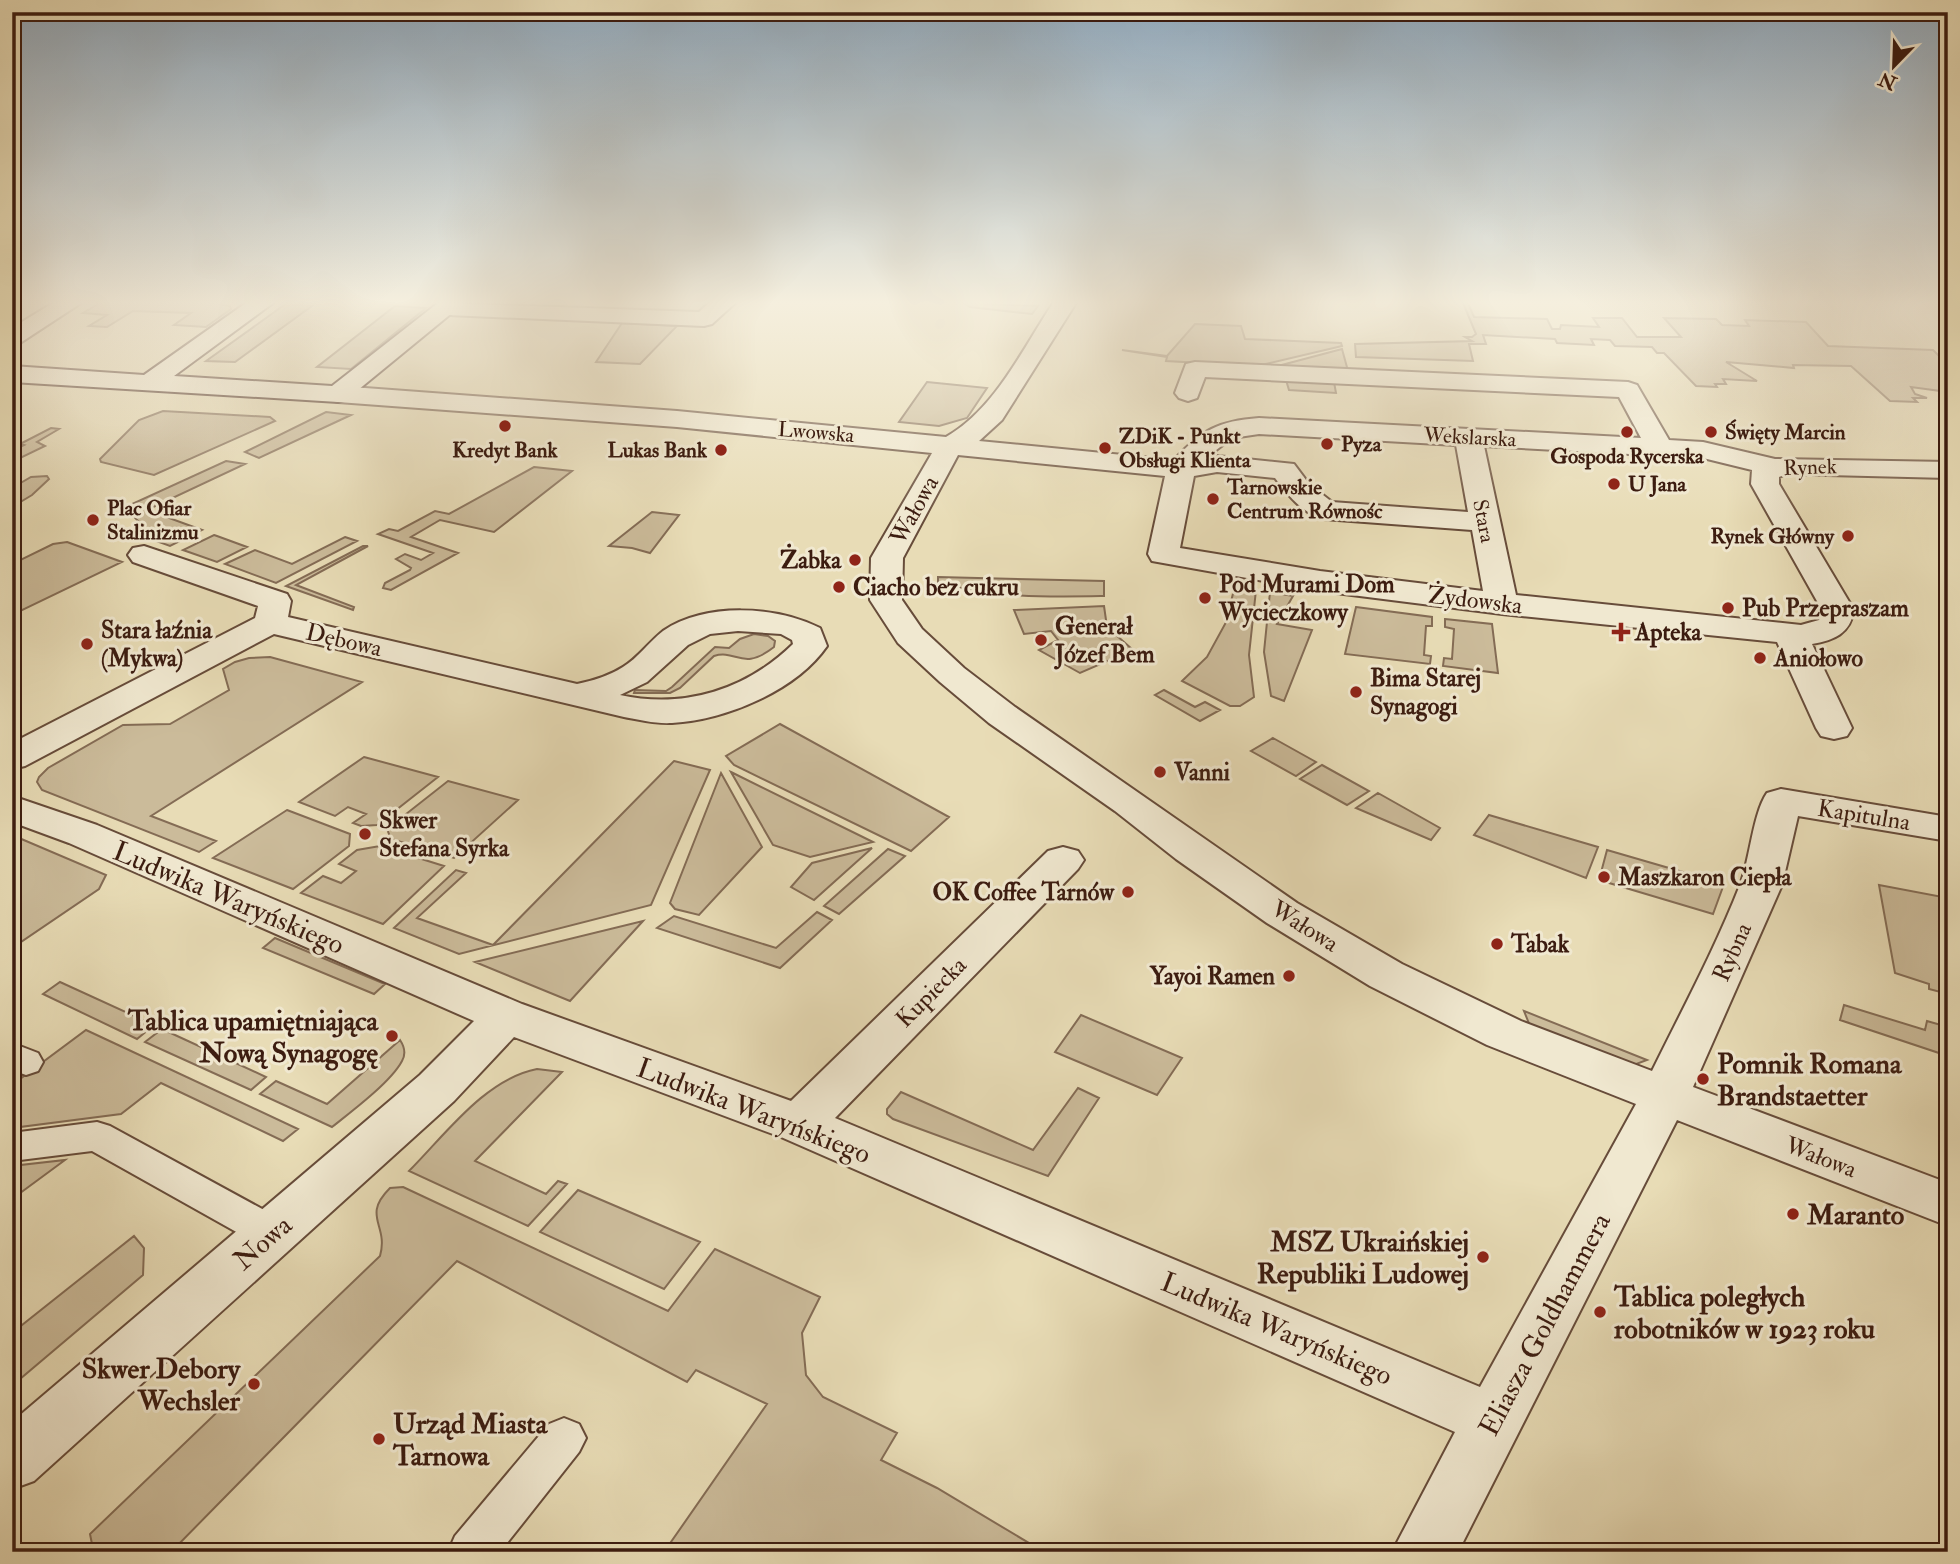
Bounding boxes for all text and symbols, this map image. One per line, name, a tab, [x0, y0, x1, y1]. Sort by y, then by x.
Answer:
north arrow	[1858, 32, 1928, 102]
text: N	[1874, 66, 1901, 95]
street label: Lwowska	[777, 416, 856, 449]
marker: Kredyt Bank	[497, 418, 513, 434]
place label: Święty Marcin	[1725, 419, 1846, 446]
street label: Wekslarska	[1422, 422, 1517, 453]
place label: ZDiK - Punkt Obsługi Klienta	[1119, 423, 1252, 474]
marker: Gospoda Rycerska	[1619, 424, 1635, 440]
marker: Święty Marcin	[1703, 424, 1719, 440]
place label: Pyza	[1341, 431, 1383, 458]
marker: Pyza	[1319, 436, 1335, 452]
place label: Kredyt Bank	[452, 437, 559, 464]
place label: Lukas Bank	[608, 437, 708, 464]
marker: ZDiK - Punkt Obsługi Klienta	[1097, 440, 1113, 456]
marker: Lukas Bank	[713, 442, 729, 458]
place label: Gospoda Rycerska	[1550, 443, 1705, 470]
street label: Rynek	[1783, 453, 1837, 482]
street label: Wałowa	[882, 469, 947, 551]
place label: U Jana	[1628, 471, 1688, 498]
place label: Tarnowskie Centrum Równośc	[1226, 474, 1383, 525]
marker: U Jana	[1606, 476, 1622, 492]
marker: Tarnowskie Centrum Równośc	[1205, 491, 1221, 507]
place label: Plac Ofiar Stalinizmu	[107, 495, 199, 546]
street label: Stara	[1466, 497, 1501, 545]
marker: Plac Ofiar Stalinizmu	[85, 512, 101, 528]
place label: Rynek Główny	[1710, 523, 1835, 550]
marker: Rynek Główny	[1840, 528, 1856, 544]
place label: Żabka	[780, 543, 842, 576]
marker: Żabka	[847, 552, 863, 568]
place label: Pod Murami Dom Wycieczkowy	[1218, 569, 1395, 628]
place label: Ciacho bez cukru	[853, 572, 1020, 603]
street label: Żydowska	[1426, 578, 1525, 622]
marker: Ciacho bez cukru	[831, 579, 847, 595]
marker: Pod Murami Dom Wycieczkowy	[1197, 590, 1213, 606]
place label: Pub Przepraszam	[1742, 593, 1909, 624]
marker: Pub Przepraszam	[1720, 600, 1736, 616]
place label: Generał Józef Bem	[1054, 611, 1155, 670]
place label: Stara łaźnia (Mykwa)	[101, 615, 213, 674]
street label: Dębowa	[303, 617, 386, 665]
place label: Apteka	[1634, 617, 1702, 648]
marker: Apteka	[1613, 624, 1629, 640]
marker: Generał Józef Bem	[1033, 632, 1049, 648]
marker: Stara łaźnia (Mykwa)	[79, 636, 95, 652]
place label: Aniołowo	[1773, 643, 1863, 674]
marker: Aniołowo	[1752, 650, 1768, 666]
place label: Bima Starej Synagogi	[1370, 663, 1481, 722]
marker: Bima Starej Synagogi	[1348, 684, 1364, 700]
place label: Vanni	[1173, 757, 1231, 788]
marker: Vanni	[1152, 764, 1168, 780]
street label: Kapitulna	[1815, 793, 1914, 838]
place label: Skwer Stefana Syrka	[379, 805, 510, 864]
marker: Skwer Stefana Syrka	[357, 826, 373, 842]
street label: Ludwika Waryńskiego	[108, 834, 349, 963]
place label: Maszkaron Ciepła	[1617, 862, 1793, 893]
marker: Maszkaron Ciepła	[1596, 869, 1612, 885]
place label: OK Coffee Tarnów	[932, 877, 1115, 908]
marker: OK Coffee Tarnów	[1120, 884, 1136, 900]
street label: Wałowa	[1264, 893, 1345, 960]
street label: Rybna	[1706, 917, 1760, 986]
place label: Tabak	[1510, 929, 1570, 960]
marker: Tabak	[1489, 936, 1505, 952]
street label: Kupiecka	[889, 950, 974, 1034]
place label: Yayoi Ramen	[1149, 961, 1276, 992]
marker: Yayoi Ramen	[1281, 968, 1297, 984]
place label: Tablica upamiętniająca Nową Synagogę	[127, 1004, 379, 1071]
marker: Tablica upamiętniająca Nową Synagogę	[384, 1028, 400, 1044]
place label: Pomnik Romana Brandstaetter	[1717, 1047, 1903, 1114]
street label: Ludwika Waryńskiego	[632, 1051, 875, 1172]
marker: Pomnik Romana Brandstaetter	[1695, 1071, 1711, 1087]
street label: Wałowa	[1780, 1129, 1862, 1186]
place label: Maranto	[1806, 1198, 1905, 1233]
marker: Maranto	[1785, 1206, 1801, 1222]
street label: Eliasza Goldhammera	[1472, 1207, 1619, 1442]
street label: Nowa	[226, 1208, 300, 1278]
place label: MSZ Ukraińskiej Republiki Ludowej	[1257, 1225, 1469, 1292]
marker: MSZ Ukraińskiej Republiki Ludowej	[1475, 1249, 1491, 1265]
street label: Ludwika Waryńskiego	[1156, 1265, 1397, 1394]
place label: Tablica poległych robotników w 1923 roku	[1613, 1280, 1875, 1347]
marker: Tablica poległych robotników w 1923 roku	[1592, 1304, 1608, 1320]
place label: Skwer Debory Wechsler	[82, 1352, 242, 1419]
marker: Skwer Debory Wechsler	[246, 1376, 262, 1392]
place label: Urząd Miasta Tarnowa	[392, 1407, 549, 1474]
marker: Urząd Miasta Tarnowa	[371, 1431, 387, 1447]

